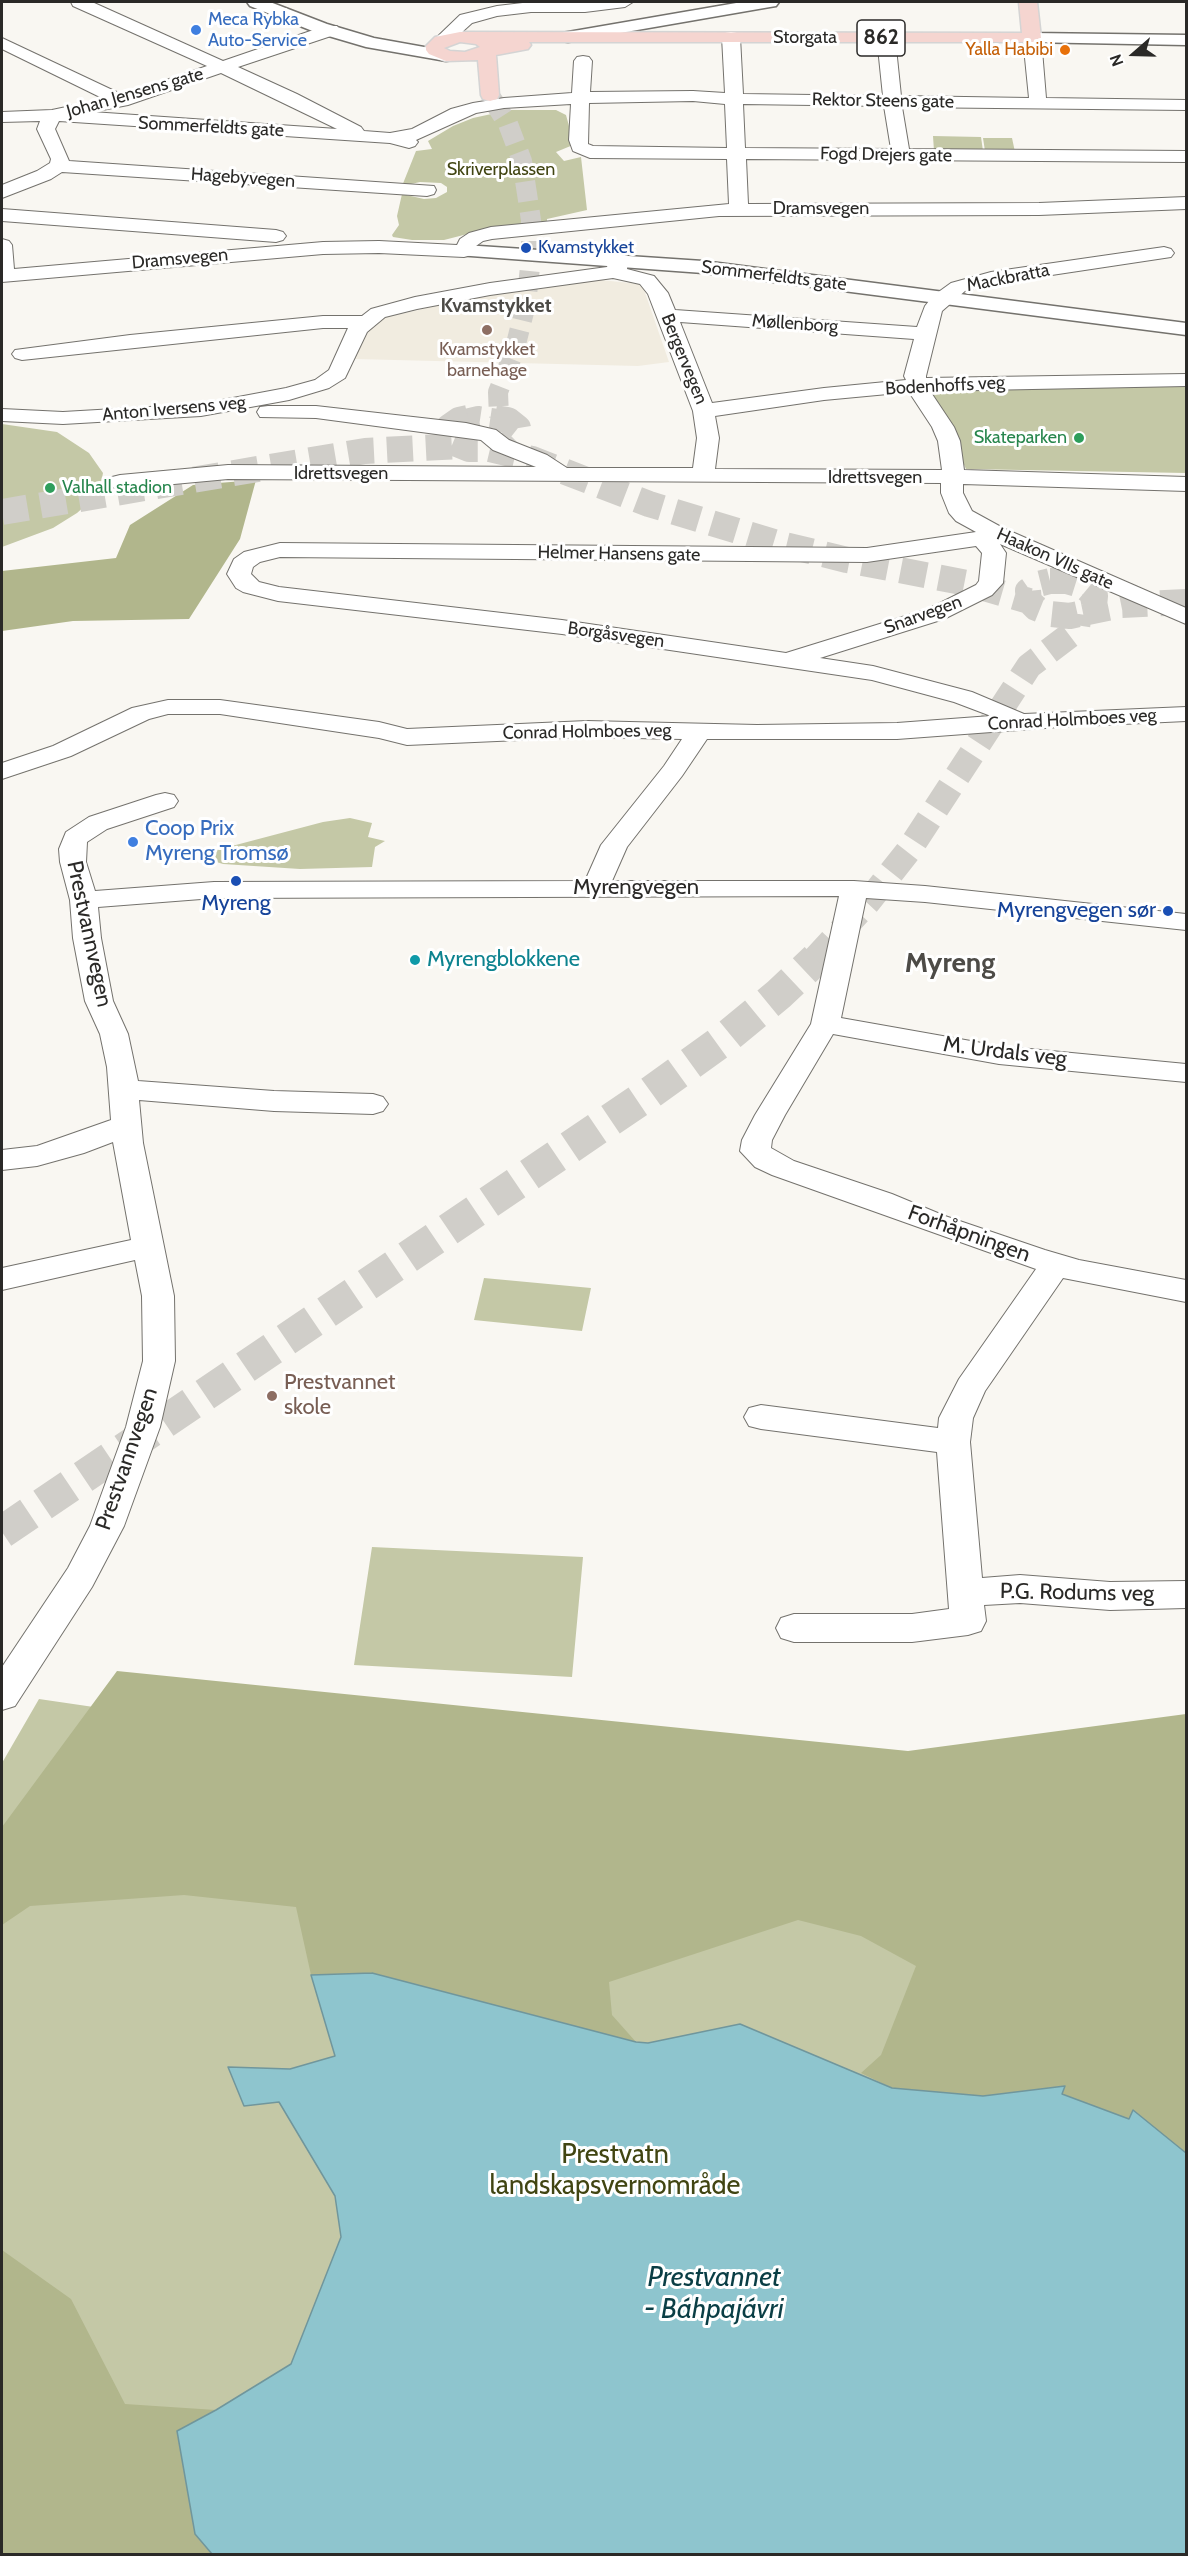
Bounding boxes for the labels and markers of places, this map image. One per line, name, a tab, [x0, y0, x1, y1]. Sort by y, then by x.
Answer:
place label: Meca Rybka Auto-Service	[208, 9, 307, 52]
marker: Meca Rybka Auto-Service	[189, 23, 203, 37]
place label: Yalla Habibi	[965, 39, 1053, 61]
marker: Yalla Habibi	[1058, 43, 1072, 57]
place label: Kvamstykket	[538, 237, 634, 259]
marker: Kvamstykket	[519, 241, 533, 255]
marker: Kvamstykket barnehage	[480, 323, 494, 337]
place label: Kvamstykket barnehage	[439, 339, 535, 382]
place label: Skateparken	[974, 427, 1067, 449]
marker: Skateparken	[1072, 431, 1086, 445]
place label: Valhall stadion	[62, 477, 172, 499]
marker: Valhall stadion	[43, 481, 57, 495]
place label: Coop Prix Myreng Tromsø	[145, 816, 289, 867]
marker: Coop Prix Myreng Tromsø	[126, 835, 140, 849]
marker: Myreng	[229, 874, 243, 888]
place label: Myreng	[201, 891, 271, 917]
place label: Myrengvegen sør	[997, 898, 1156, 924]
marker: Myrengvegen sør	[1161, 904, 1175, 918]
place label: Myrengblokkene	[427, 947, 580, 973]
marker: Myrengblokkene	[408, 953, 422, 967]
place label: Prestvannet skole	[284, 1370, 395, 1422]
marker: Prestvannet skole	[265, 1389, 279, 1403]

